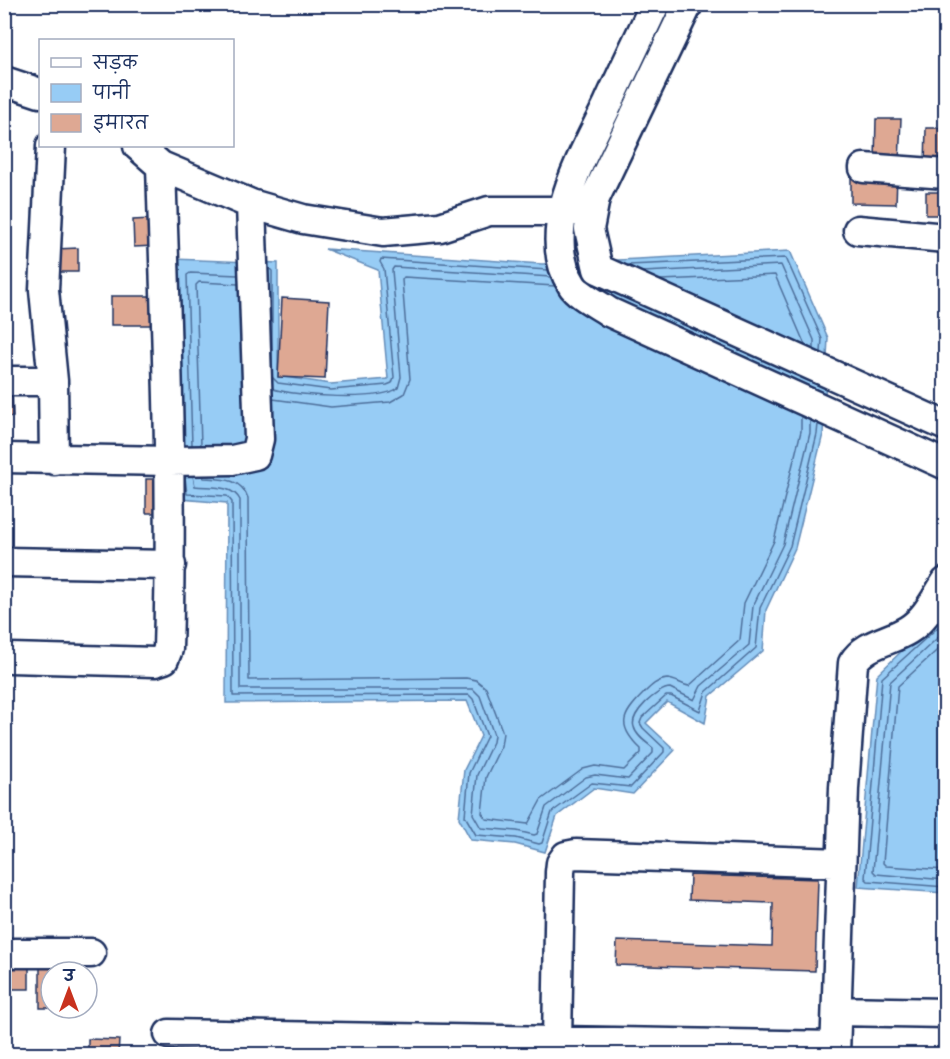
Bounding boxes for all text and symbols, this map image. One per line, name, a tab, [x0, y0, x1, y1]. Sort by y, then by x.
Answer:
legend	[39, 39, 234, 147]
text: सड़क	[92, 52, 138, 74]
text: पानी	[92, 79, 131, 104]
text: इमारत	[93, 112, 149, 134]
north arrow	[39, 960, 99, 1020]
text: उ	[62, 966, 76, 986]

